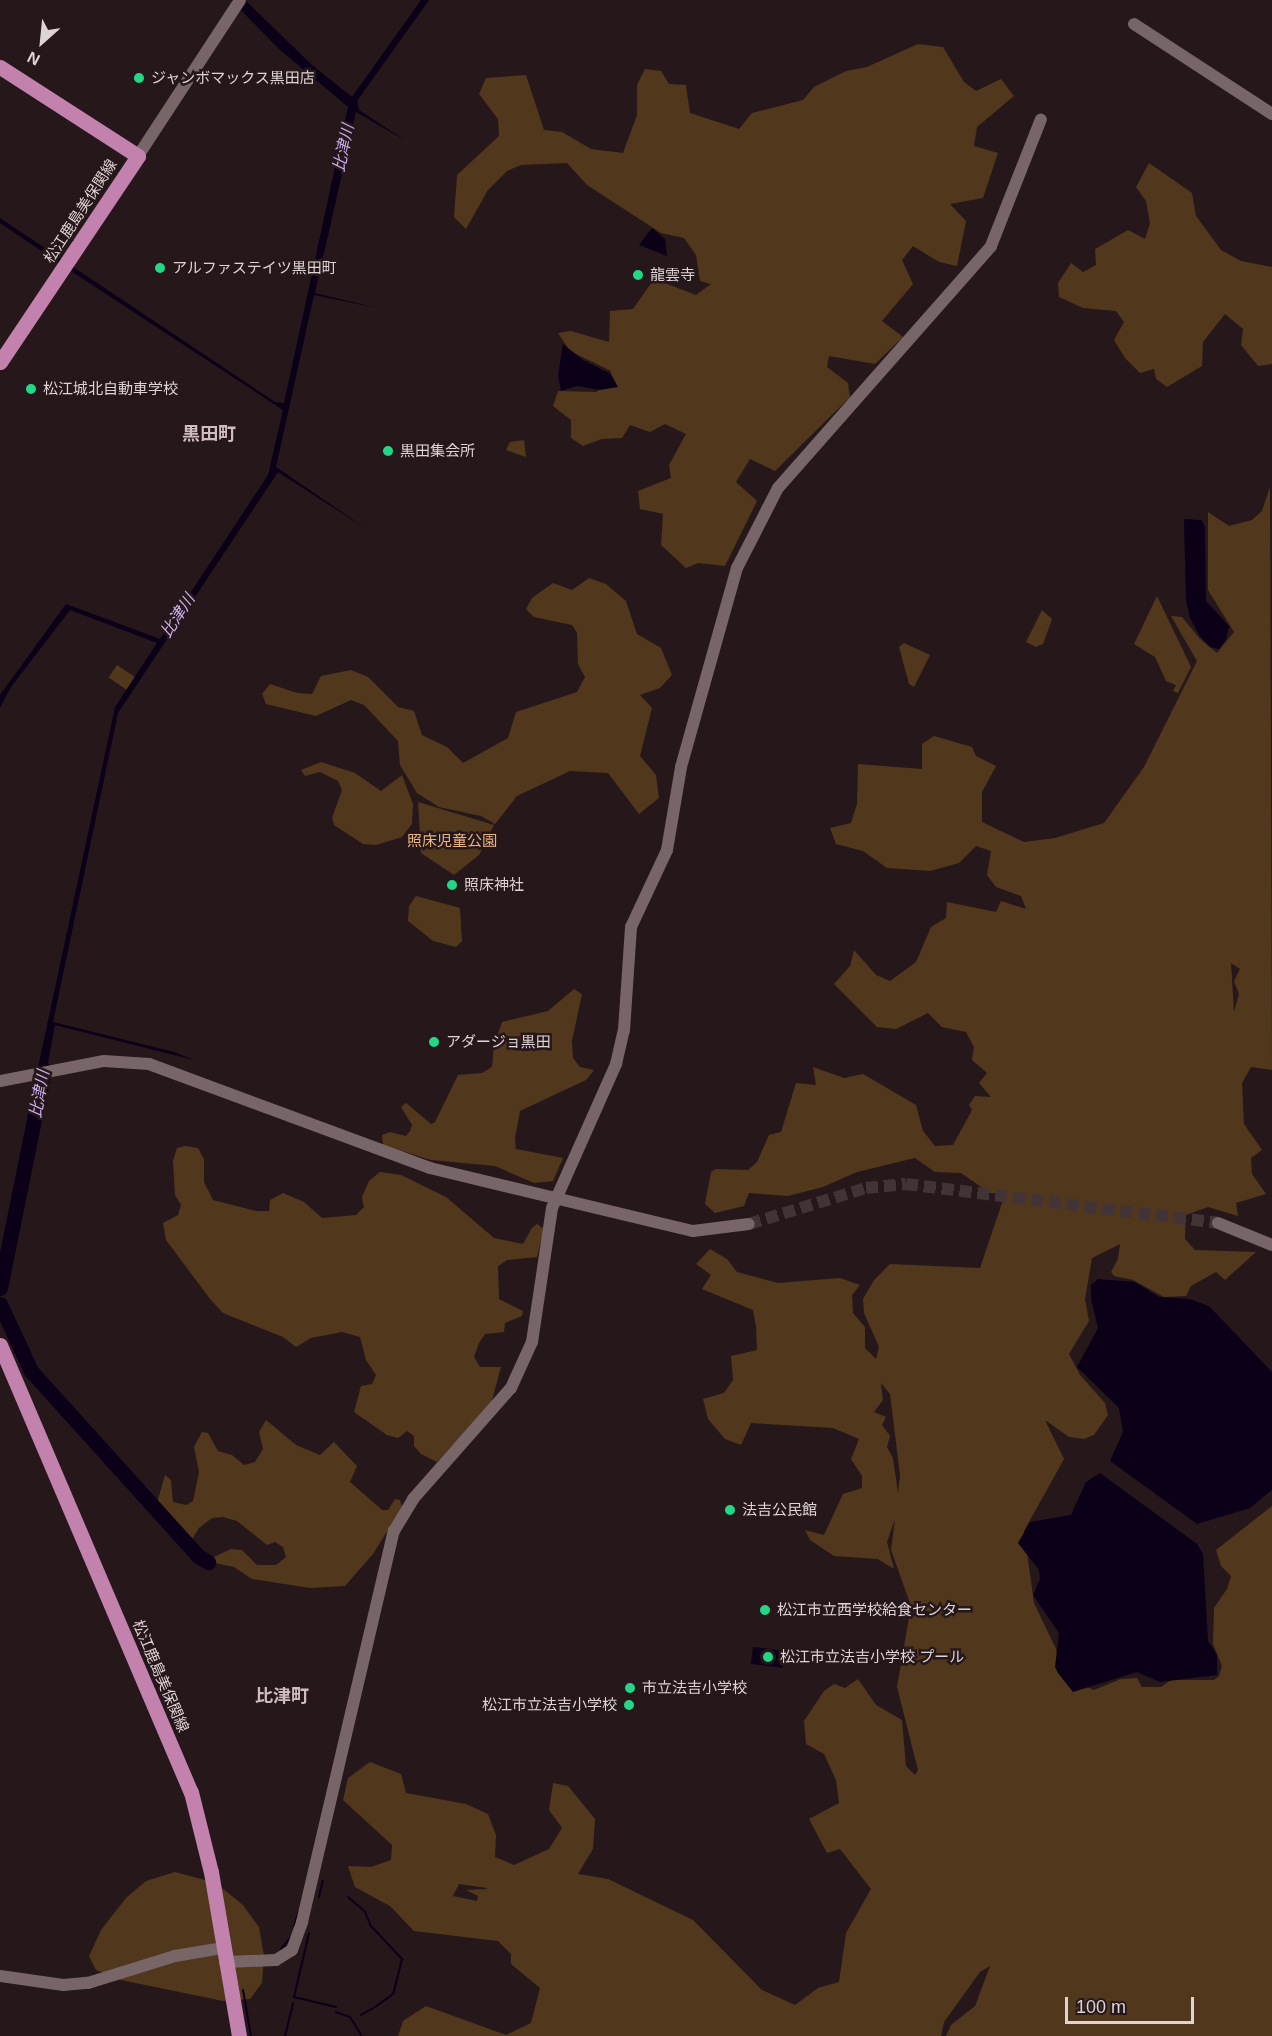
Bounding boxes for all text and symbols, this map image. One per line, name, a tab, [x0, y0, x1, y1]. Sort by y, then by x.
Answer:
north arrow	[12, 12, 72, 72]
text: N	[25, 48, 43, 69]
place label: ジャンボマックス黒田店	[151, 69, 316, 87]
marker: ジャンボマックス黒田店	[132, 71, 146, 85]
water label: 比津川	[330, 123, 358, 173]
street label: 松江鹿島美保関線	[40, 156, 120, 266]
place label: アルファステイツ黒田町	[172, 259, 337, 277]
marker: アルファステイツ黒田町	[153, 261, 167, 275]
place label: 龍雲寺	[650, 266, 695, 284]
marker: 龍雲寺	[631, 268, 645, 282]
place label: 松江城北自動車学校	[43, 380, 178, 398]
marker: 松江城北自動車学校	[24, 382, 38, 396]
district label: 黒田町	[182, 423, 236, 445]
place label: 黒田集会所	[400, 442, 475, 460]
marker: 黒田集会所	[381, 444, 395, 458]
water label: 比津川	[157, 591, 199, 641]
park label: 照床児童公園	[407, 832, 497, 850]
place label: 照床神社	[464, 876, 524, 894]
marker: 照床神社	[445, 878, 459, 892]
place label: アダージョ黒田	[446, 1033, 551, 1051]
marker: アダージョ黒田	[427, 1035, 441, 1049]
water label: 比津川	[26, 1069, 54, 1119]
place label: 法吉公民館	[742, 1501, 817, 1519]
marker: 法吉公民館	[723, 1503, 737, 1517]
place label: 松江市立西学校給食センター	[777, 1601, 972, 1619]
marker: 松江市立西学校給食センター	[758, 1603, 772, 1617]
street label: 松江鹿島美保関線	[129, 1617, 193, 1735]
place label: 松江市立法吉小学校 プール	[780, 1648, 964, 1666]
marker: 松江市立法吉小学校 プール	[761, 1650, 775, 1664]
place label: 市立法吉小学校	[642, 1679, 747, 1697]
marker: 市立法吉小学校	[623, 1681, 637, 1695]
district label: 比津町	[255, 1685, 309, 1707]
place label: 松江市立法吉小学校	[482, 1696, 617, 1714]
marker: 松江市立法吉小学校	[622, 1698, 636, 1712]
scale bar	[1068, 1985, 1197, 2023]
text: 100 m	[1076, 1997, 1126, 2017]

